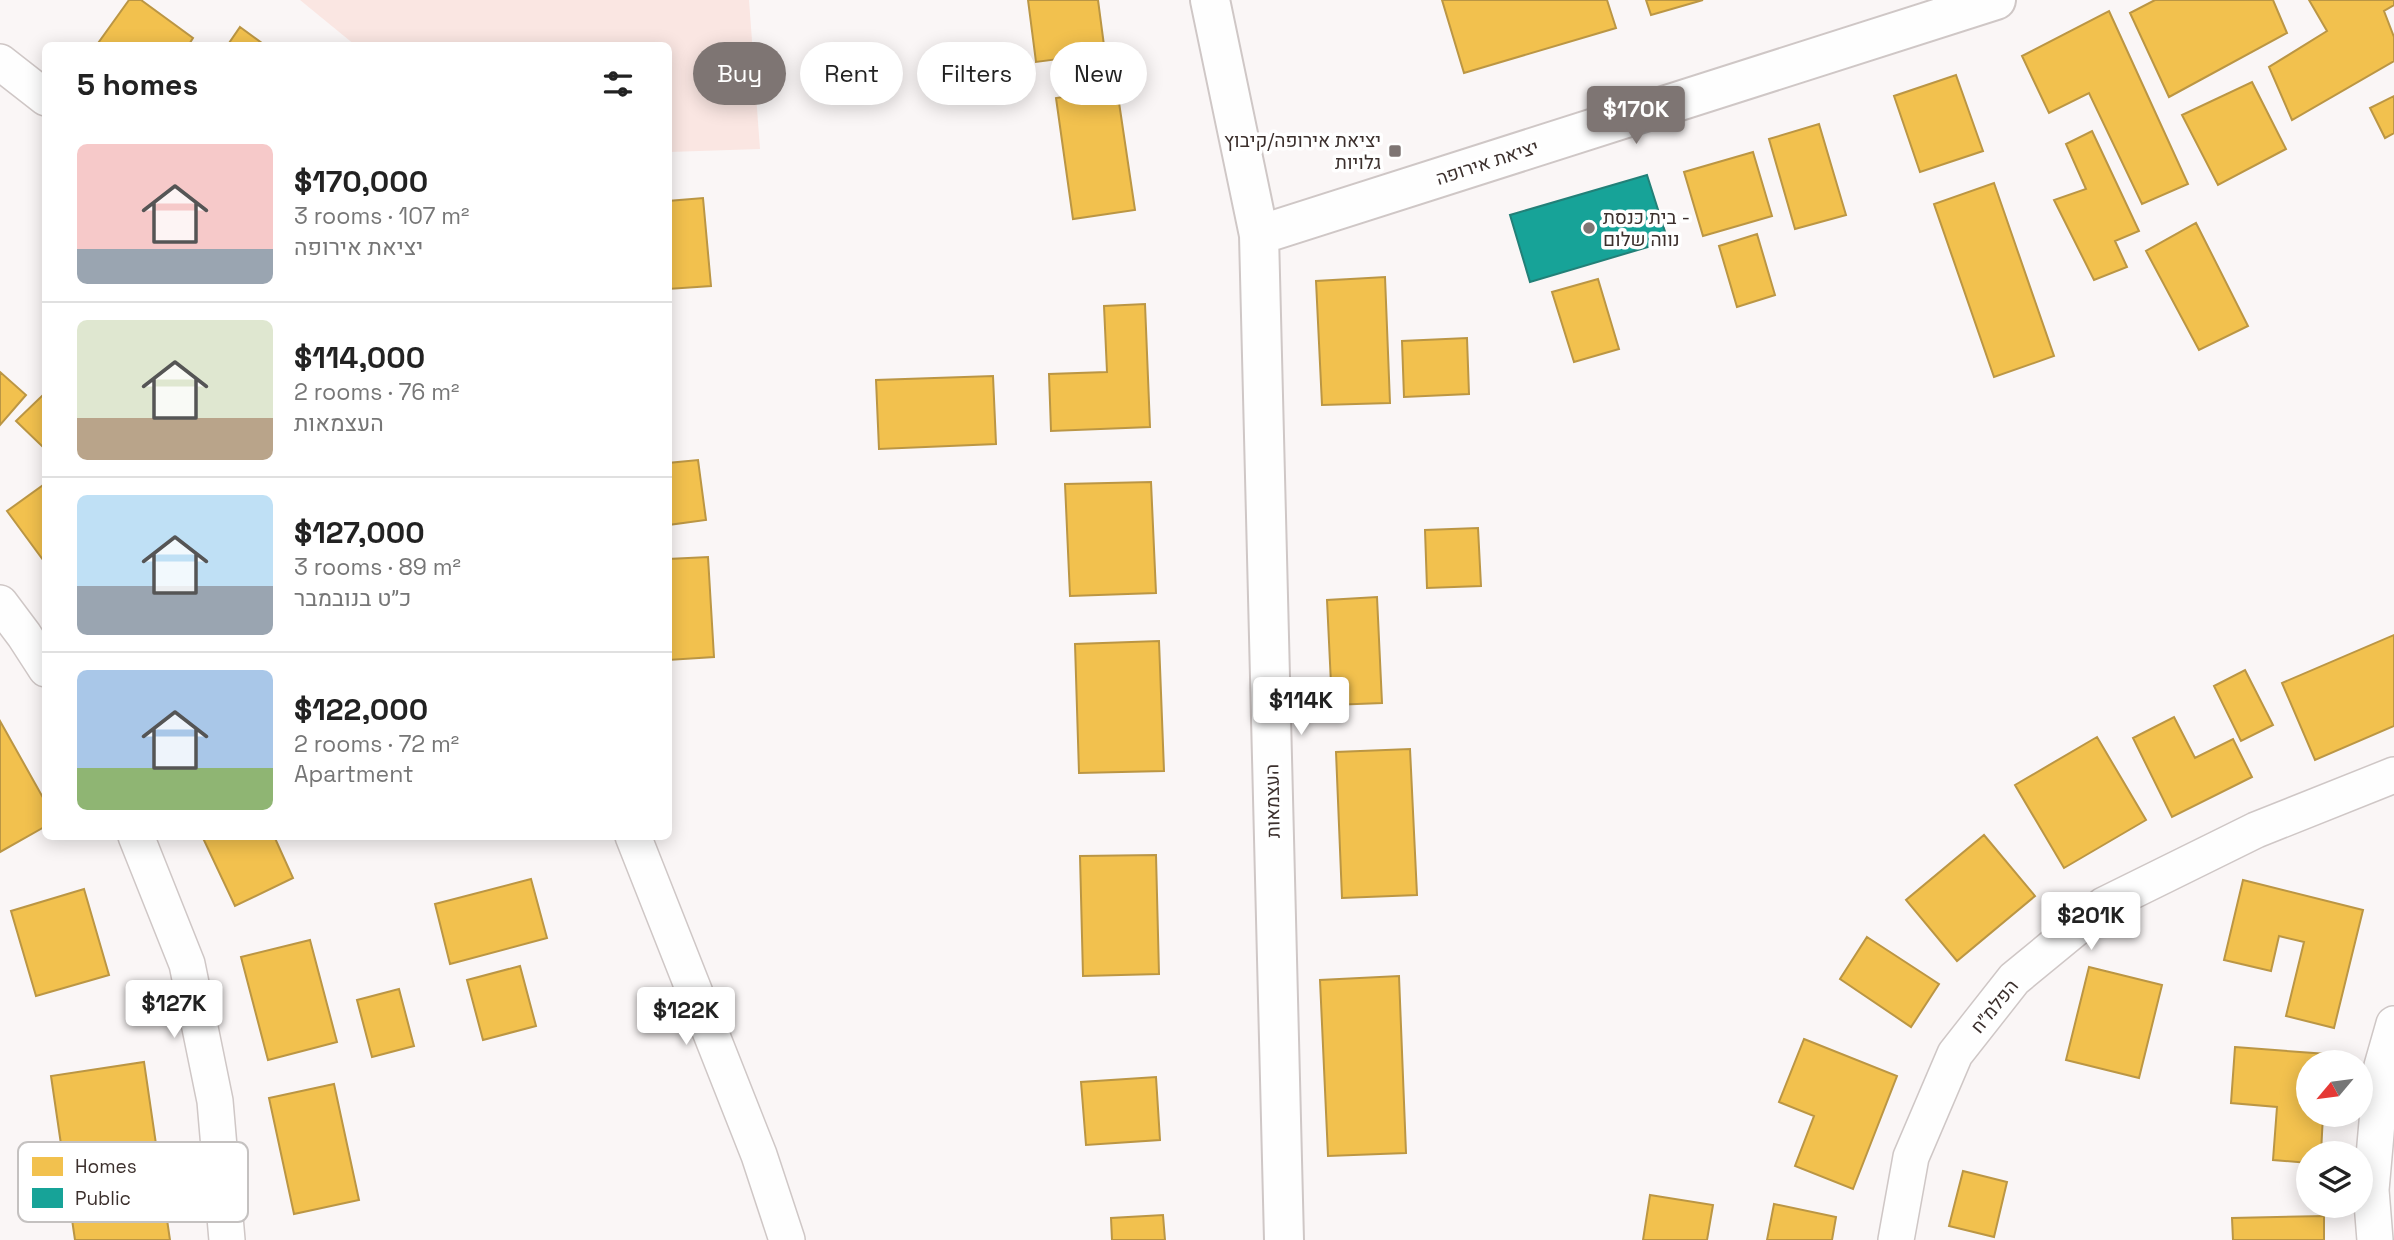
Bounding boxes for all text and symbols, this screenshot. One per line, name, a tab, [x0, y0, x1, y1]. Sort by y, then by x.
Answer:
chip: Buy	[693, 42, 786, 105]
chip: Rent	[800, 42, 903, 105]
chip: Filters	[917, 42, 1036, 105]
chip: New	[1050, 42, 1147, 105]
text: 5 homes	[77, 65, 198, 104]
icon: filters	[599, 65, 637, 103]
pin: $170K	[1587, 86, 1685, 146]
text: $170K	[1603, 94, 1669, 124]
place label: יציאת אירופה/קיבוץ גלויות	[1224, 128, 1381, 175]
street label: יציאת אירופה	[1433, 134, 1542, 191]
marker: יציאת אירופה/קיבוץ גלויות	[1387, 143, 1403, 159]
text: $170,000	[294, 162, 428, 201]
icon: home	[133, 172, 217, 256]
text: 3 rooms · 107 m²	[294, 201, 470, 231]
place label: בית כנסת - נווה שלום	[1603, 205, 1690, 252]
marker: בית כנסת - נווה שלום	[1581, 220, 1597, 236]
text: יציאת אירופה	[294, 232, 423, 262]
text: $114,000	[294, 338, 425, 377]
icon: home	[133, 348, 217, 432]
text: 2 rooms · 76 m²	[294, 377, 459, 407]
text: העצמאות	[294, 408, 384, 438]
text: $127,000	[294, 513, 425, 552]
icon: home	[133, 523, 217, 607]
text: 3 rooms · 89 m²	[294, 552, 461, 582]
text: כ״ט בנובמבר	[294, 583, 411, 613]
pin: $114K	[1252, 678, 1350, 737]
text: $114K	[1269, 685, 1333, 715]
text: $122,000	[294, 690, 428, 729]
icon: home	[133, 698, 217, 782]
text: 2 rooms · 72 m²	[294, 729, 459, 759]
text: Apartment	[294, 759, 414, 789]
street label: העצמאות	[1259, 764, 1286, 838]
pin: $201K	[2042, 892, 2140, 952]
text: $201K	[2057, 900, 2125, 930]
street label: הפלמ״ח	[1965, 974, 2024, 1039]
pin: $127K	[125, 981, 223, 1040]
text: $127K	[142, 988, 206, 1018]
pin: $122K	[637, 988, 735, 1047]
text: $122K	[653, 995, 719, 1025]
north arrow	[2296, 1050, 2373, 1127]
map controls	[2296, 1050, 2373, 1218]
button: layers	[2296, 1141, 2373, 1218]
legend	[18, 1142, 248, 1222]
text: Homes	[75, 1154, 137, 1179]
text: Public	[75, 1186, 131, 1211]

